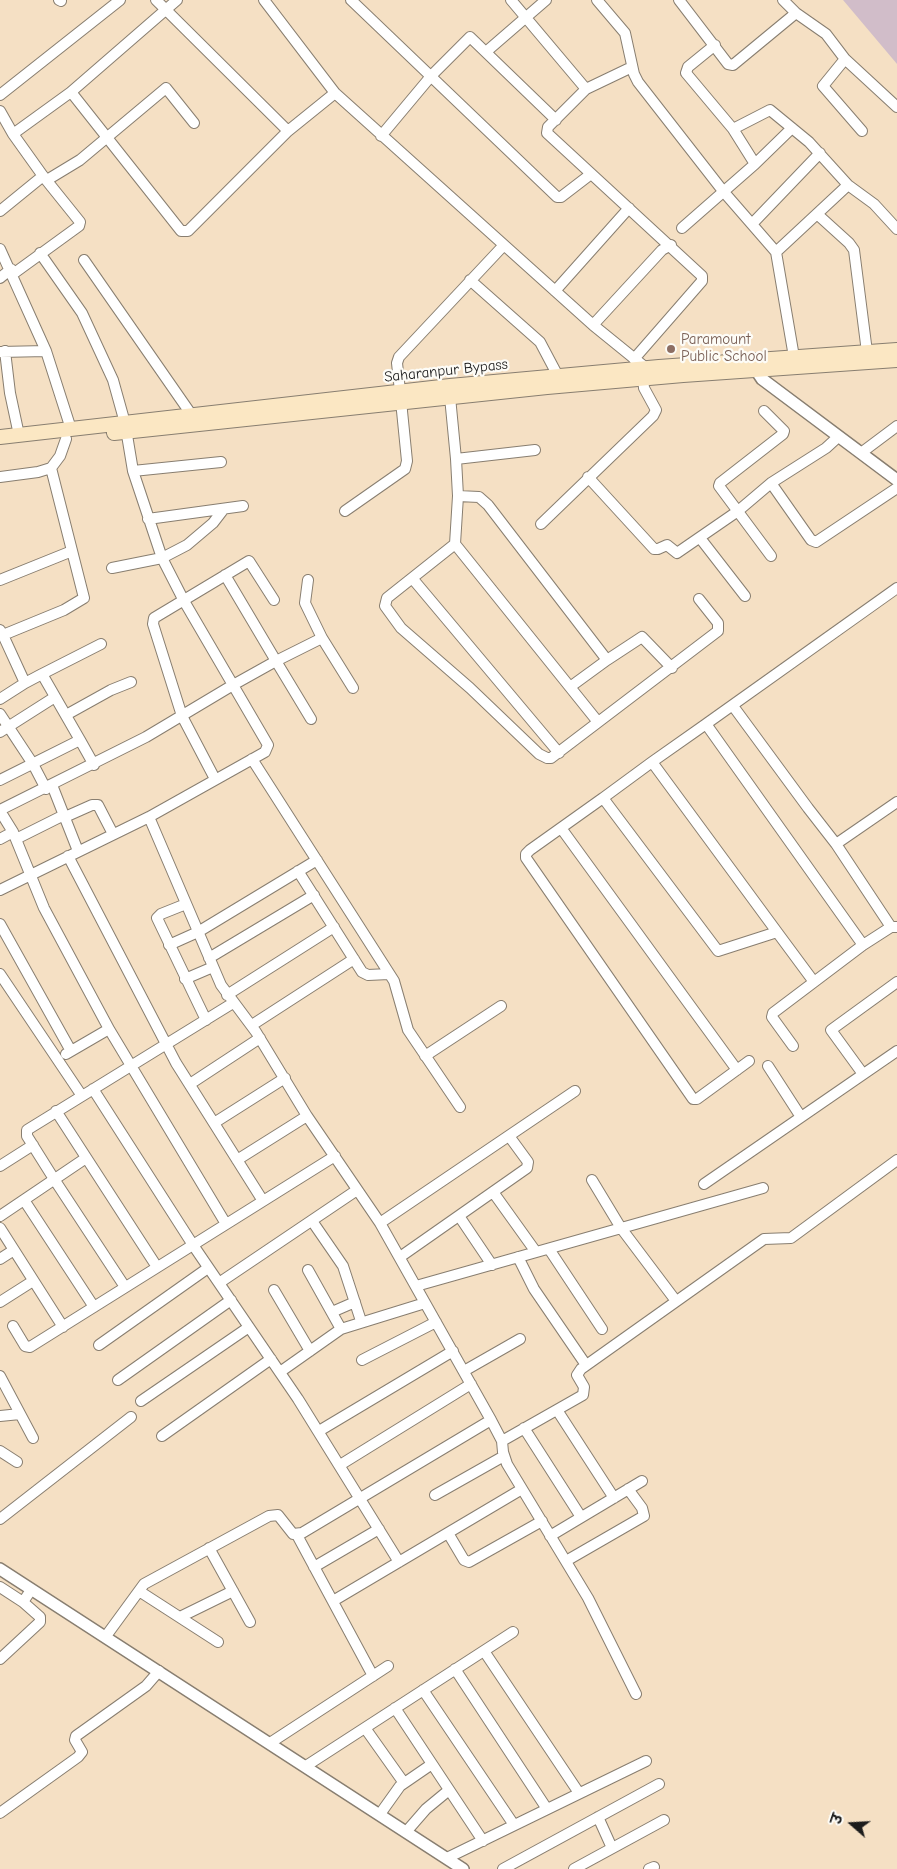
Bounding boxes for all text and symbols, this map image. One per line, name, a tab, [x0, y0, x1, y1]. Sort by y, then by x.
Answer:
place label: Paramount Public School	[681, 331, 767, 366]
marker: Paramount Public School	[665, 343, 677, 355]
street label: Saharanpur Bypass	[383, 356, 509, 386]
north arrow	[827, 1799, 877, 1849]
text: उ	[828, 1812, 847, 1826]

